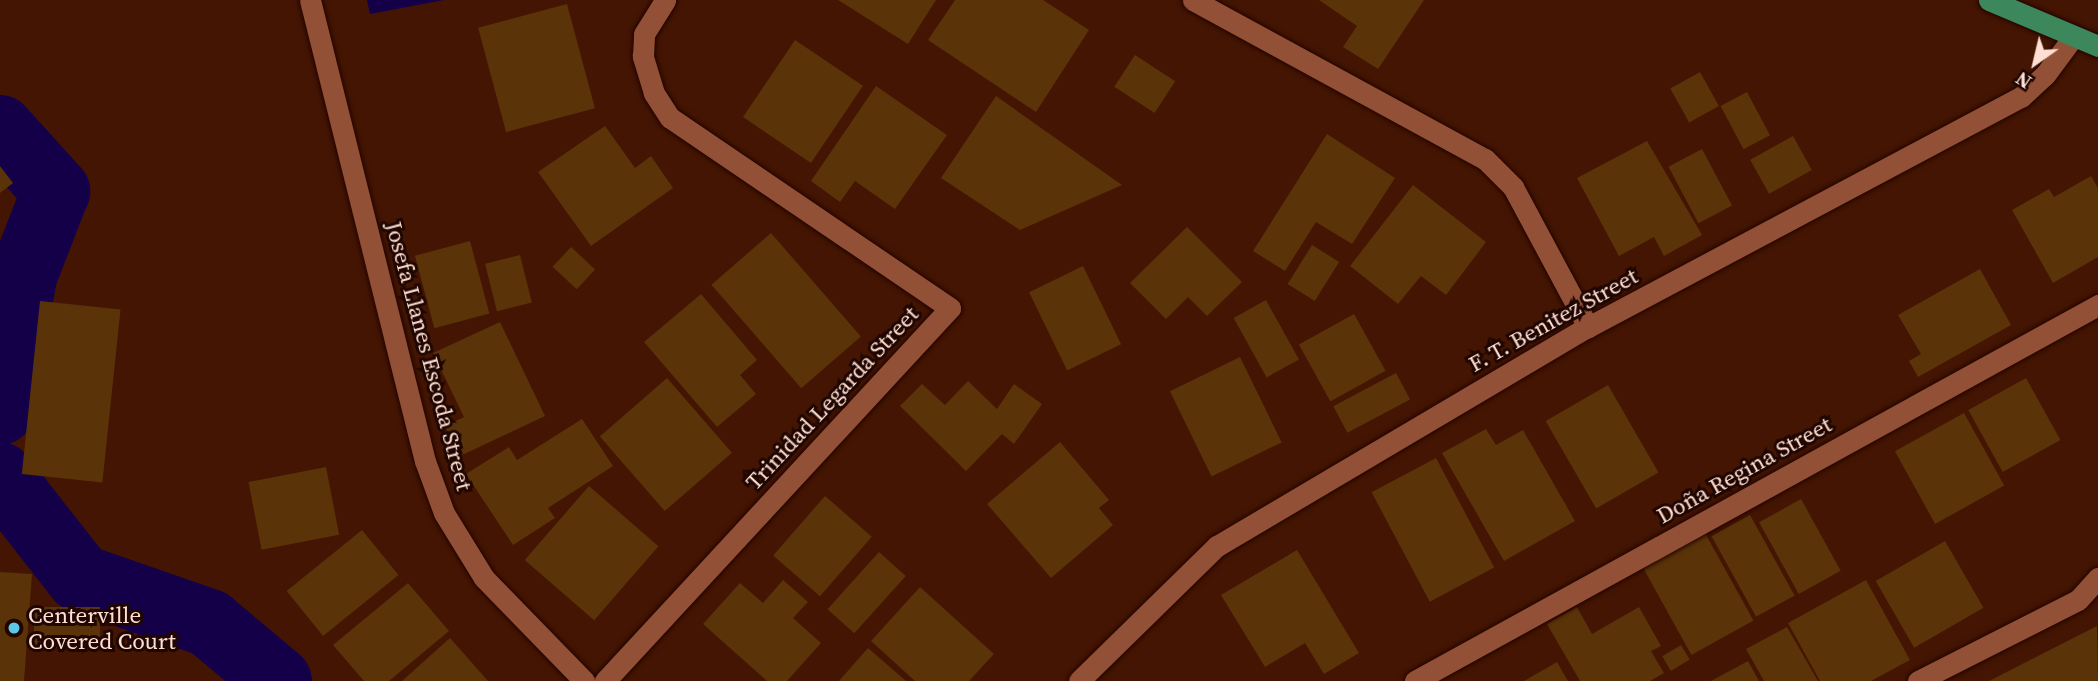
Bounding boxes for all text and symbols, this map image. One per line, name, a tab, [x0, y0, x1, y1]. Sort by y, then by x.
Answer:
north arrow	[2000, 28, 2070, 98]
text: N	[2010, 66, 2036, 95]
street label: Josefa Llanes Escoda Street	[380, 218, 478, 494]
street label: F. T. Benitez Street	[1464, 262, 1642, 378]
street label: Trinidad Legarda Street	[740, 301, 924, 495]
street label: Doña Regina Street	[1652, 411, 1836, 529]
place label: Centerville Covered Court	[28, 601, 176, 655]
marker: Centerville Covered Court	[6, 620, 22, 636]

